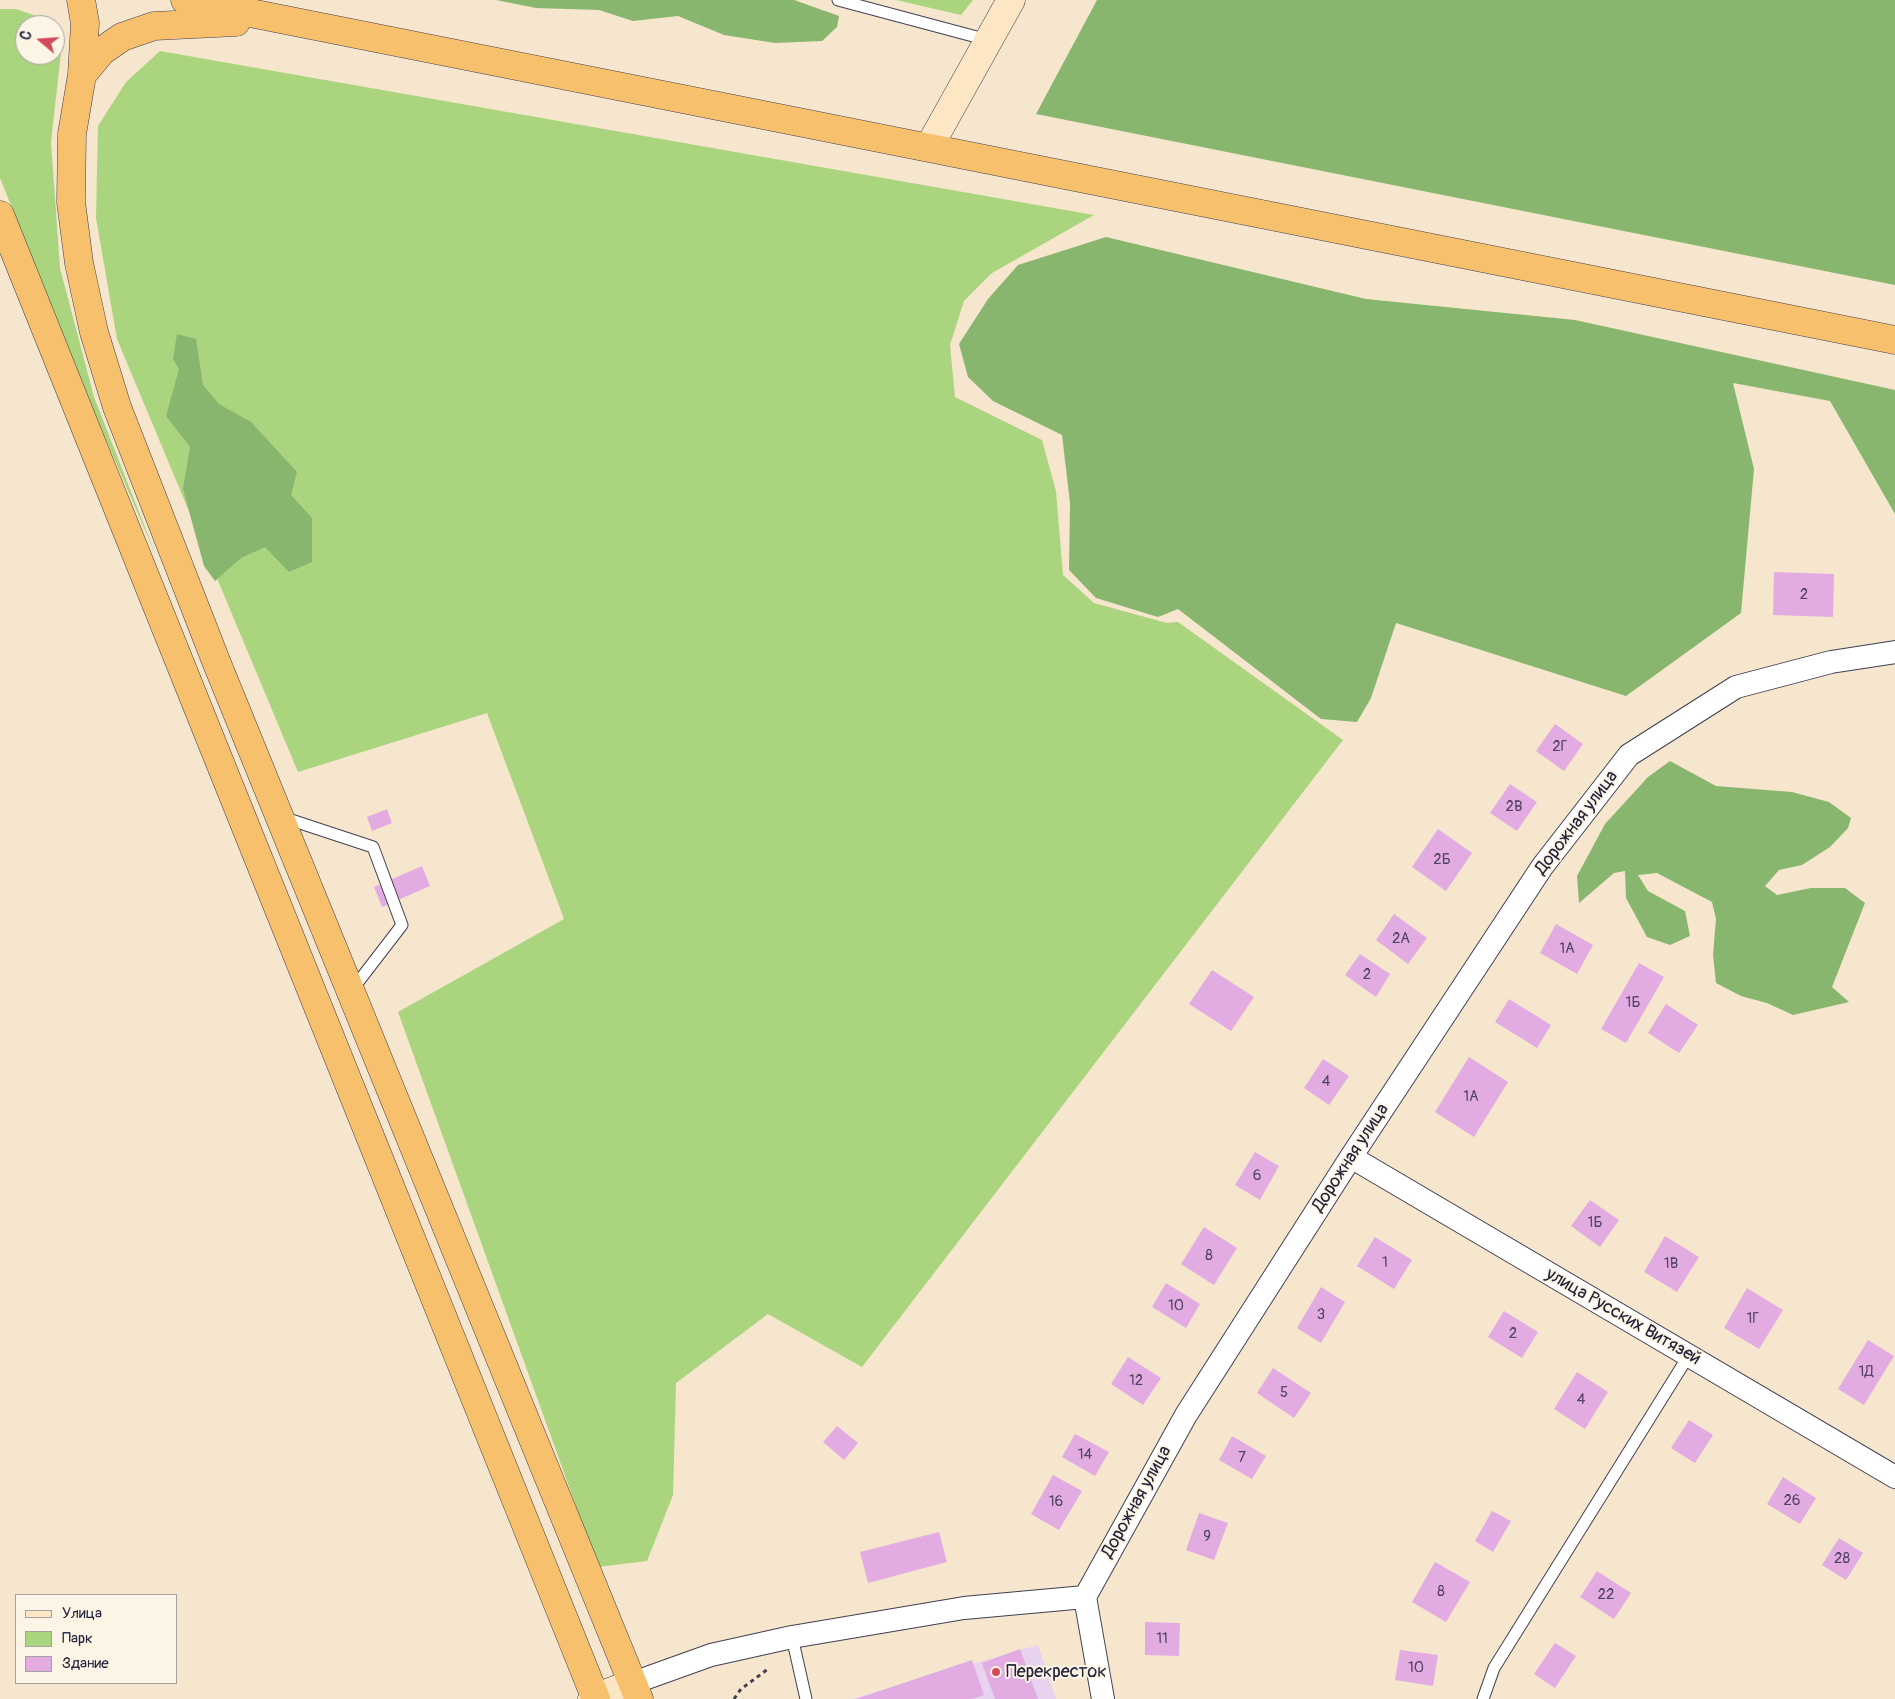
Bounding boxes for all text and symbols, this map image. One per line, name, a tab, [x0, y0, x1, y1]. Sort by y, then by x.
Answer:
north arrow	[15, 15, 65, 65]
text: С	[17, 29, 36, 42]
house number: 2	[1800, 586, 1808, 604]
house number: 2Г	[1552, 738, 1568, 756]
street label: Дорожная улица	[1531, 767, 1623, 879]
house number: 2В	[1506, 798, 1522, 816]
house number: 2Б	[1433, 851, 1451, 869]
house number: 2А	[1392, 930, 1410, 948]
house number: 1А	[1559, 940, 1575, 958]
house number: 2	[1363, 966, 1371, 984]
house number: 1Б	[1626, 994, 1640, 1012]
house number: 4	[1322, 1073, 1330, 1091]
house number: 1А	[1463, 1088, 1479, 1106]
street label: Дорожная улица	[1308, 1100, 1394, 1216]
house number: 6	[1253, 1167, 1261, 1185]
house number: 1Б	[1588, 1214, 1602, 1232]
house number: 8	[1205, 1247, 1213, 1265]
house number: 1	[1382, 1254, 1388, 1272]
house number: 1В	[1664, 1255, 1678, 1273]
street label: улица Русских Витязей	[1542, 1264, 1704, 1370]
house number: 10	[1168, 1297, 1184, 1315]
house number: 3	[1317, 1306, 1325, 1324]
house number: 1Г	[1746, 1310, 1760, 1328]
house number: 2	[1509, 1325, 1517, 1343]
house number: 1Д	[1859, 1363, 1873, 1381]
house number: 12	[1129, 1372, 1143, 1390]
house number: 5	[1280, 1384, 1288, 1402]
house number: 4	[1577, 1391, 1585, 1409]
street label: Дорожная улица	[1097, 1442, 1177, 1562]
house number: 14	[1078, 1446, 1092, 1464]
house number: 7	[1238, 1449, 1246, 1467]
house number: 26	[1783, 1492, 1801, 1510]
house number: 16	[1049, 1493, 1063, 1511]
house number: 9	[1203, 1528, 1211, 1546]
house number: 28	[1834, 1550, 1850, 1568]
house number: 8	[1437, 1583, 1445, 1601]
house number: 22	[1598, 1586, 1614, 1604]
legend	[15, 1594, 178, 1684]
text: Улица	[62, 1604, 102, 1623]
text: Парк	[62, 1629, 93, 1648]
house number: 11	[1156, 1630, 1168, 1648]
text: Здание	[62, 1654, 109, 1673]
house number: 10	[1408, 1659, 1424, 1677]
place label: Перекресток	[1006, 1661, 1106, 1683]
marker: Перекресток	[990, 1666, 1002, 1678]

